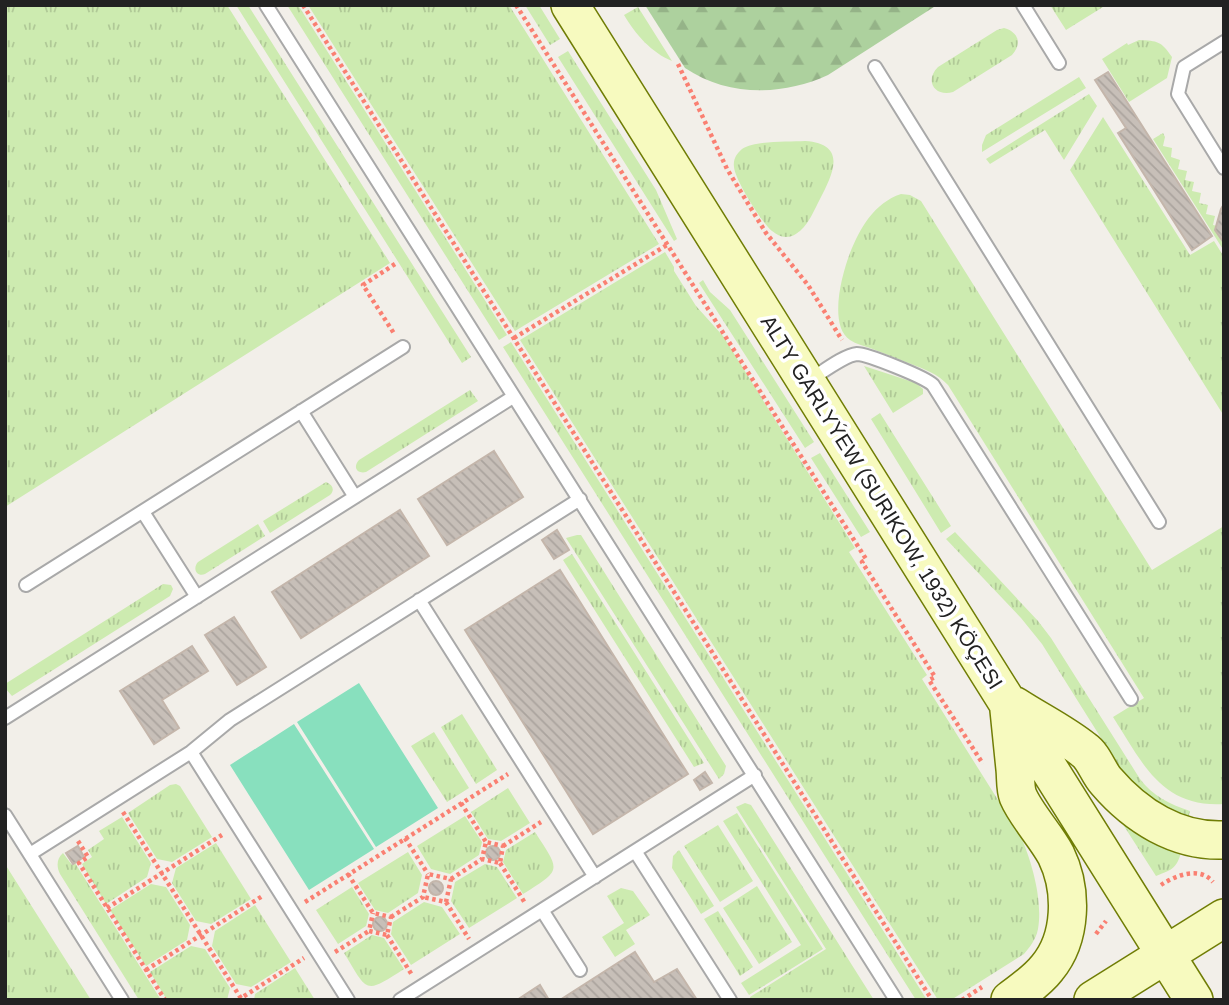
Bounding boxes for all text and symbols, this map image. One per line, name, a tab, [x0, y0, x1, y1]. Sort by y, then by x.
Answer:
street label: ALTY GARLYÝEW (SURIKOW, 1932) KÖÇESI	[757, 311, 1007, 693]

